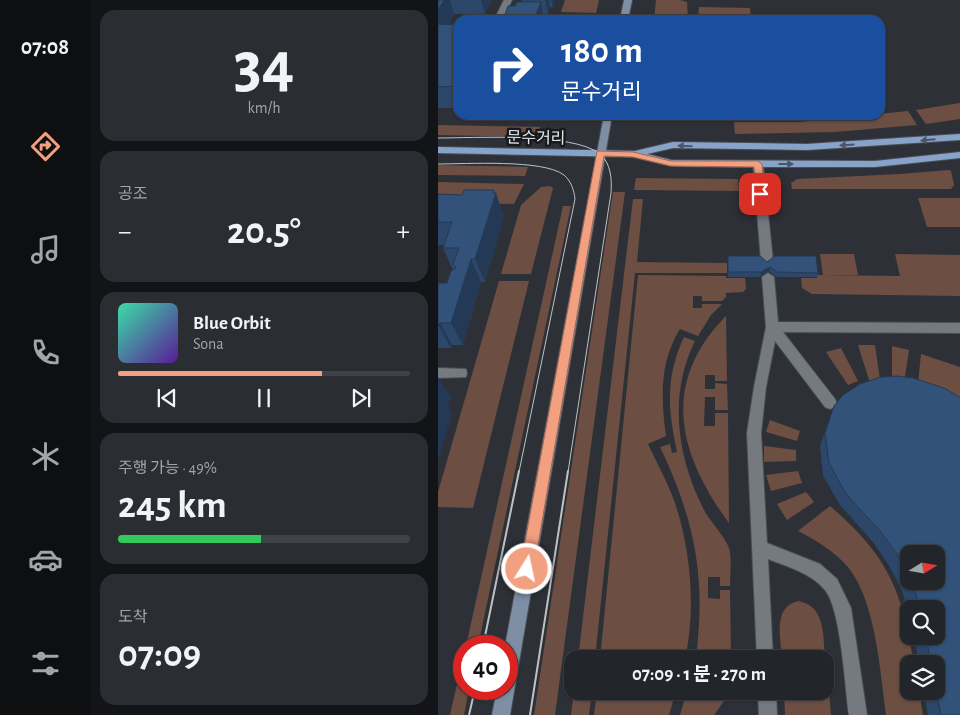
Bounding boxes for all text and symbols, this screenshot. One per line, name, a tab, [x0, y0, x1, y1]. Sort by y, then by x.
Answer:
text: 34	[234, 34, 294, 99]
text: 180 m	[561, 34, 643, 69]
icon: right	[478, 35, 543, 100]
text: 07:08	[21, 36, 69, 58]
text: 문수거리	[561, 81, 642, 103]
text: km/h	[247, 100, 281, 116]
icon: directions	[28, 129, 63, 164]
street label: 문수거리	[506, 129, 566, 147]
one-way arrow	[920, 136, 936, 144]
one-way arrow	[677, 142, 693, 150]
one-way arrow	[839, 142, 855, 150]
one-way arrow	[778, 160, 794, 168]
pin	[739, 173, 781, 215]
icon: arrive	[746, 180, 774, 208]
text: 공조	[118, 186, 147, 202]
text: 20.5°	[227, 213, 301, 251]
text: −	[118, 218, 131, 246]
text: +	[397, 218, 410, 246]
icon: music	[28, 232, 63, 267]
text: Blue Orbit	[193, 314, 271, 333]
icon: phone	[28, 335, 63, 370]
text: Sona	[193, 336, 224, 352]
icon: previous	[153, 384, 181, 412]
icon: pause	[250, 384, 278, 412]
icon: next	[347, 384, 375, 412]
icon: climate	[28, 439, 63, 474]
text: 주행 가능 · 49%	[118, 460, 217, 476]
text: 245 km	[118, 487, 227, 525]
icon: car	[28, 542, 63, 577]
position arrow	[500, 542, 552, 594]
north arrow	[900, 545, 946, 590]
map controls	[900, 545, 945, 700]
button: search	[900, 600, 945, 645]
text: 도착	[118, 609, 147, 625]
speed limit sign: 40	[453, 635, 518, 700]
text: 07:09	[118, 636, 201, 674]
icon: filters	[28, 646, 63, 681]
button: layers	[900, 655, 945, 700]
text: 07:09 · 1 분 · 270 m	[632, 665, 766, 684]

